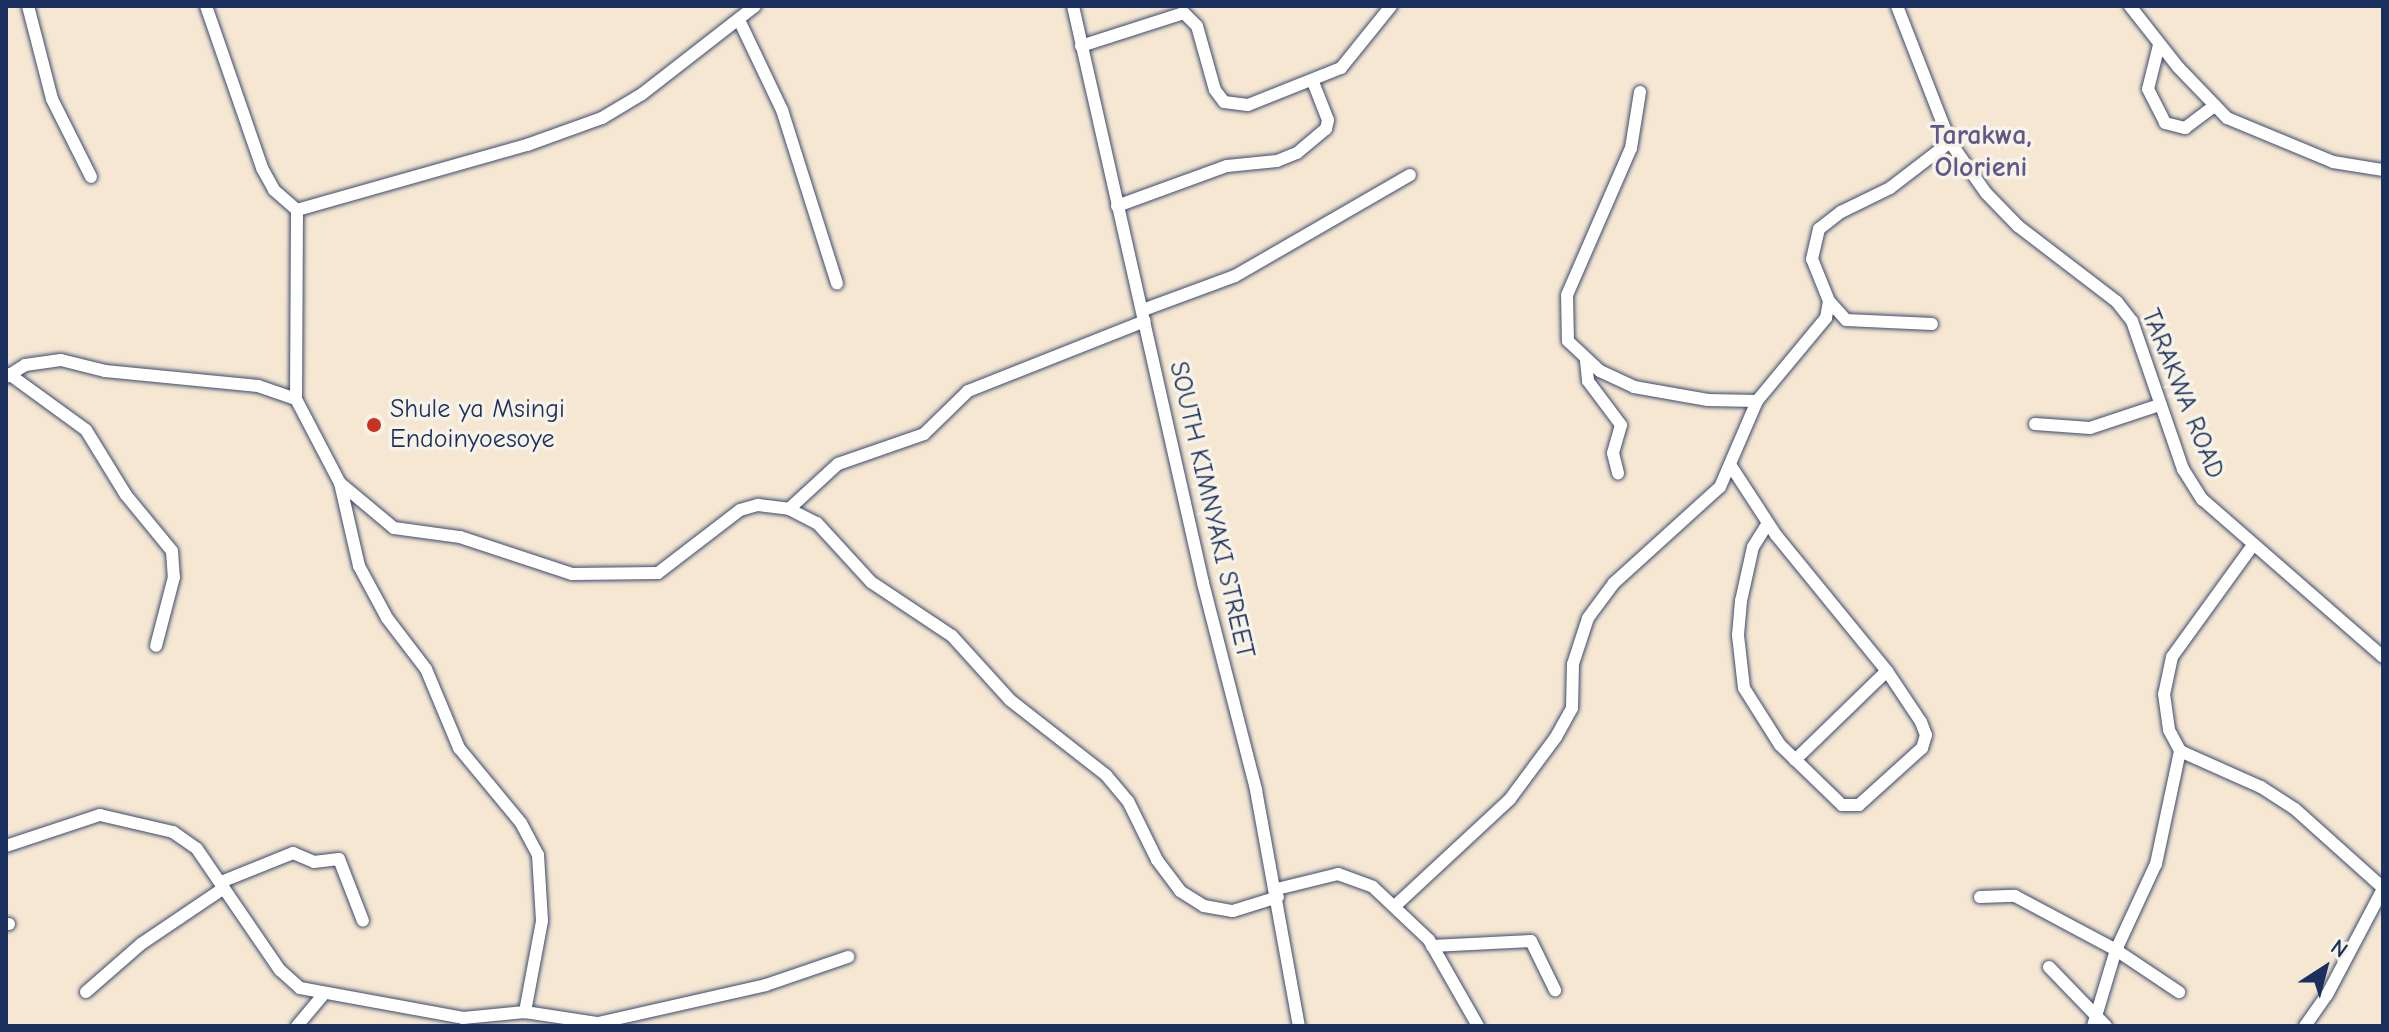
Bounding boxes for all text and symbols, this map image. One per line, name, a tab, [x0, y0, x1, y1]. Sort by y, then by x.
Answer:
district label: Tarakwa, Olorieni	[1930, 118, 2032, 184]
street label: TARAKWA ROAD	[2134, 305, 2230, 483]
street label: SOUTH KIMNYAKI STREET	[1162, 359, 1260, 661]
place label: Shule ya Msingi Endoinyoesoye	[390, 394, 565, 456]
marker: Shule ya Msingi Endoinyoesoye	[365, 416, 383, 434]
north arrow	[2285, 928, 2365, 1008]
text: N	[2326, 934, 2353, 963]

